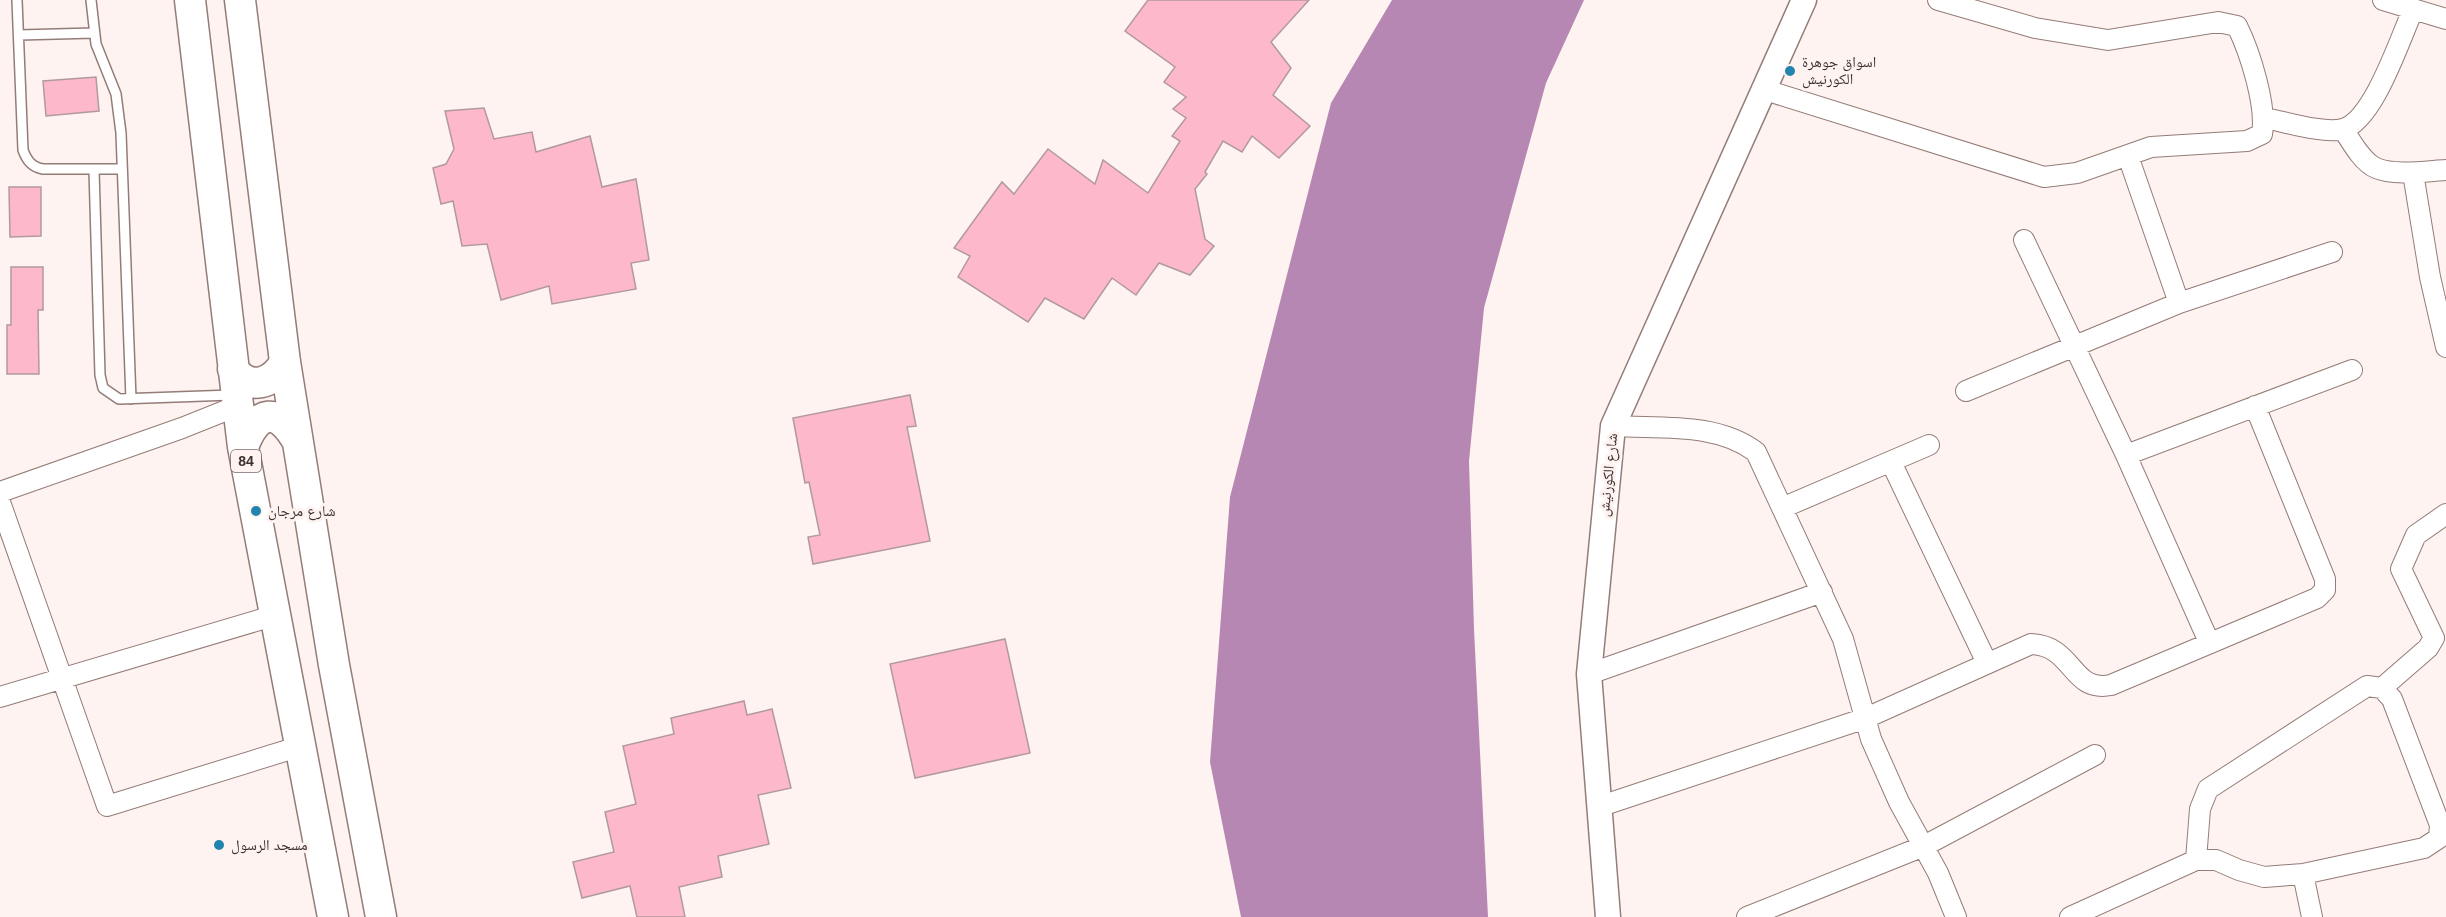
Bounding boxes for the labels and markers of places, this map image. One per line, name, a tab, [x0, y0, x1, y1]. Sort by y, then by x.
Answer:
place label: اسواق جوهرة الكورنيش	[1802, 53, 1876, 89]
marker: اسواق جوهرة الكورنيش	[1783, 64, 1797, 78]
place label: شارع مرجان	[268, 502, 336, 521]
marker: شارع مرجان	[249, 504, 263, 518]
place label: مسجد الرسول	[231, 836, 308, 855]
marker: مسجد الرسول	[212, 838, 226, 852]

